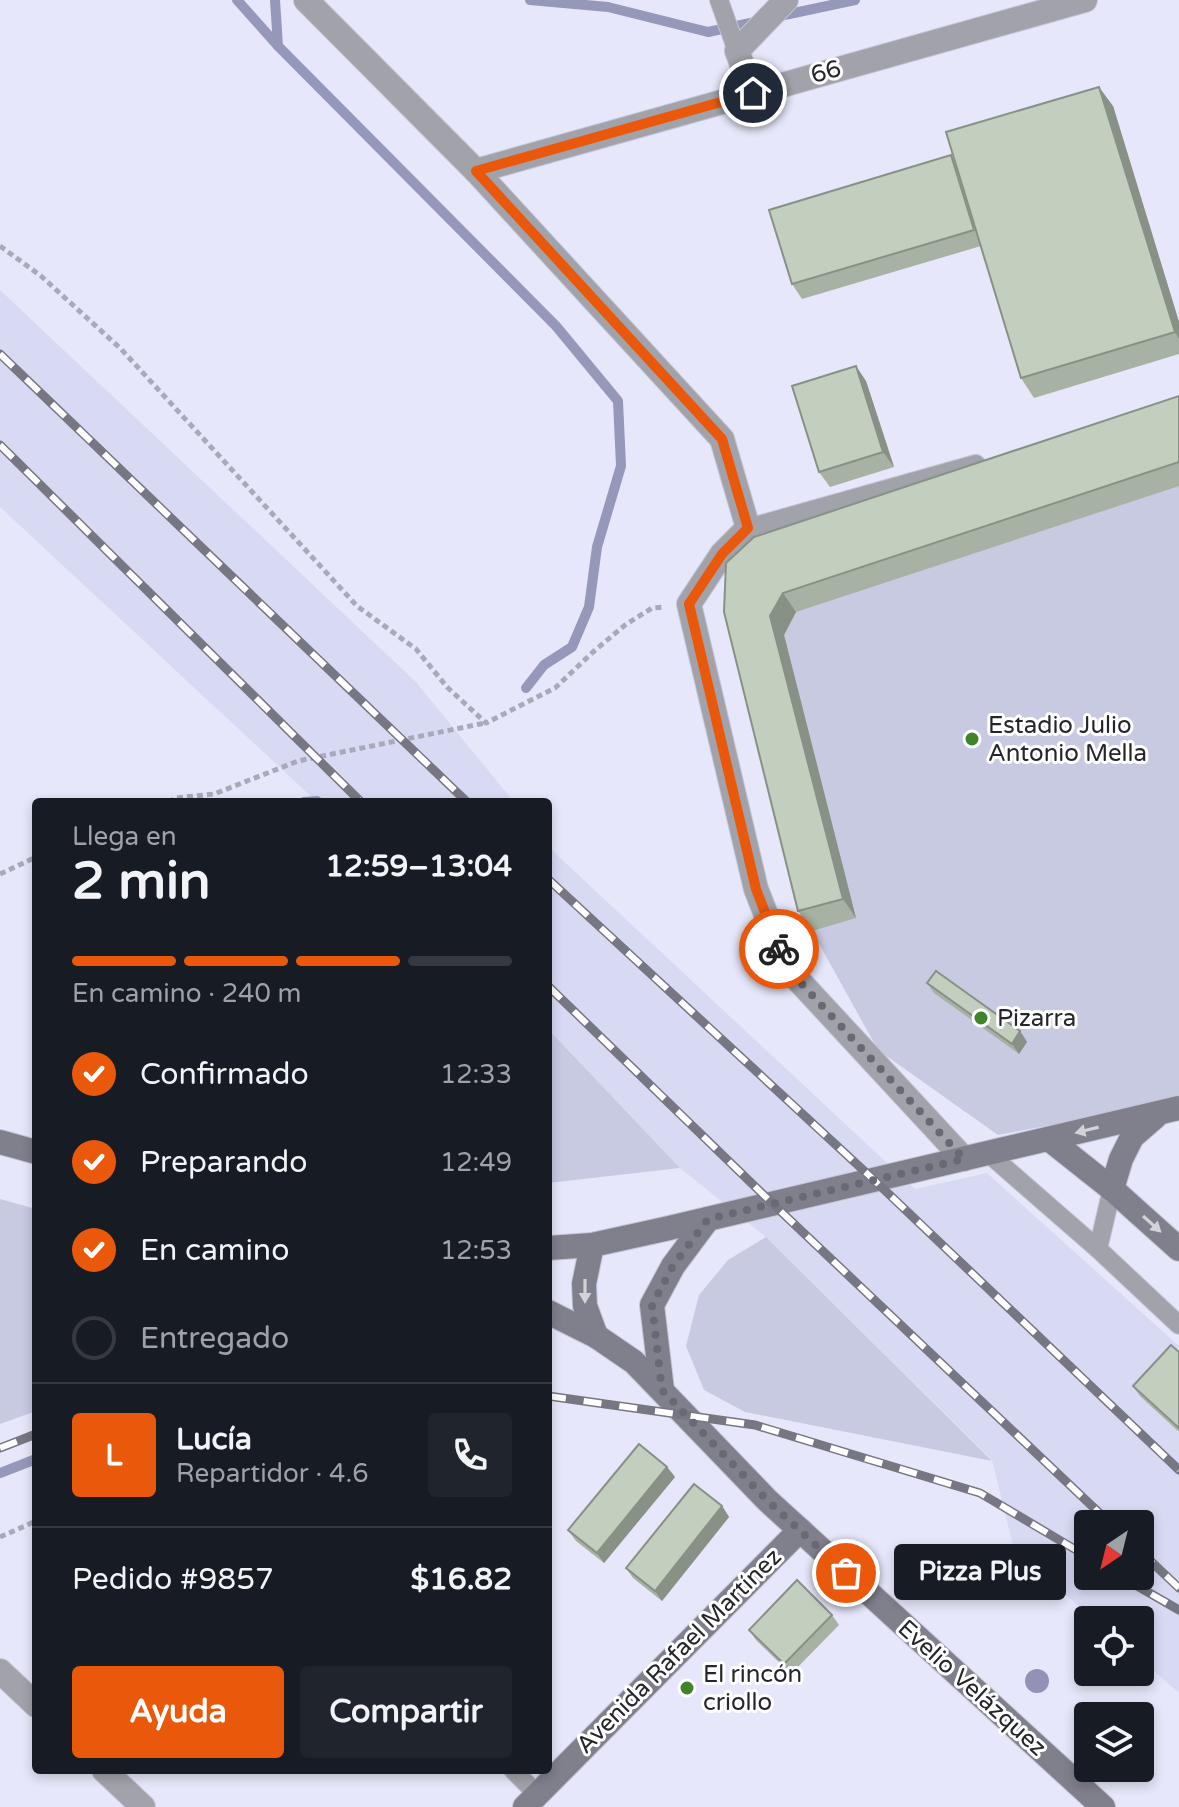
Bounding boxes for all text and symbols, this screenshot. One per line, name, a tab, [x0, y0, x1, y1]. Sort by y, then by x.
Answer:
street label: 66	[808, 54, 844, 90]
pin	[719, 59, 787, 127]
icon: home	[731, 71, 775, 115]
place label: Estadio Julio Antonio Mella	[988, 711, 1147, 768]
marker: Estadio Julio Antonio Mella	[963, 730, 981, 748]
text: Llega en	[72, 821, 177, 852]
text: 12:59–13:04	[325, 848, 512, 885]
text: 2 min	[72, 850, 211, 913]
courier	[739, 909, 819, 989]
icon: bike	[757, 927, 801, 971]
text: En camino · 240 m	[72, 978, 301, 1009]
place label: Pizarra	[997, 1004, 1076, 1033]
marker: Pizarra	[972, 1009, 990, 1027]
icon: check	[72, 1052, 116, 1096]
text: Confirmado	[140, 1056, 309, 1093]
text: 12:33	[440, 1059, 512, 1090]
one-way arrow	[1074, 1124, 1099, 1137]
icon: check	[72, 1140, 116, 1184]
text: Preparando	[140, 1144, 308, 1181]
text: 12:49	[440, 1147, 512, 1178]
one-way arrow	[1142, 1215, 1161, 1233]
icon: check	[72, 1228, 116, 1272]
text: En camino	[140, 1232, 289, 1269]
text: 12:53	[440, 1235, 512, 1266]
one-way arrow	[579, 1279, 591, 1304]
text: Entregado	[140, 1320, 289, 1357]
button: phone	[428, 1413, 512, 1497]
text: Lucía	[176, 1421, 252, 1458]
text: L	[105, 1437, 123, 1474]
text: Repartidor · 4.6	[176, 1458, 368, 1489]
north arrow	[1074, 1510, 1154, 1590]
map controls	[1074, 1510, 1154, 1782]
pin	[812, 1539, 880, 1607]
street label: Avenida Rafael Martínez	[570, 1542, 788, 1760]
callout: Pizza Plus	[894, 1545, 1066, 1601]
icon: bag	[824, 1551, 868, 1595]
text: Pizza Plus	[918, 1556, 1042, 1587]
text: Pedido #9857	[72, 1561, 274, 1598]
text: $16.82	[411, 1561, 512, 1598]
button: locate	[1074, 1606, 1154, 1686]
street label: Evelio Velázquez	[892, 1614, 1052, 1762]
place label: El rincón criollo	[703, 1660, 802, 1717]
button: Ayuda	[72, 1666, 284, 1758]
button: Compartir	[300, 1666, 512, 1758]
marker: El rincón criollo	[678, 1679, 696, 1697]
button: layers	[1074, 1702, 1154, 1782]

